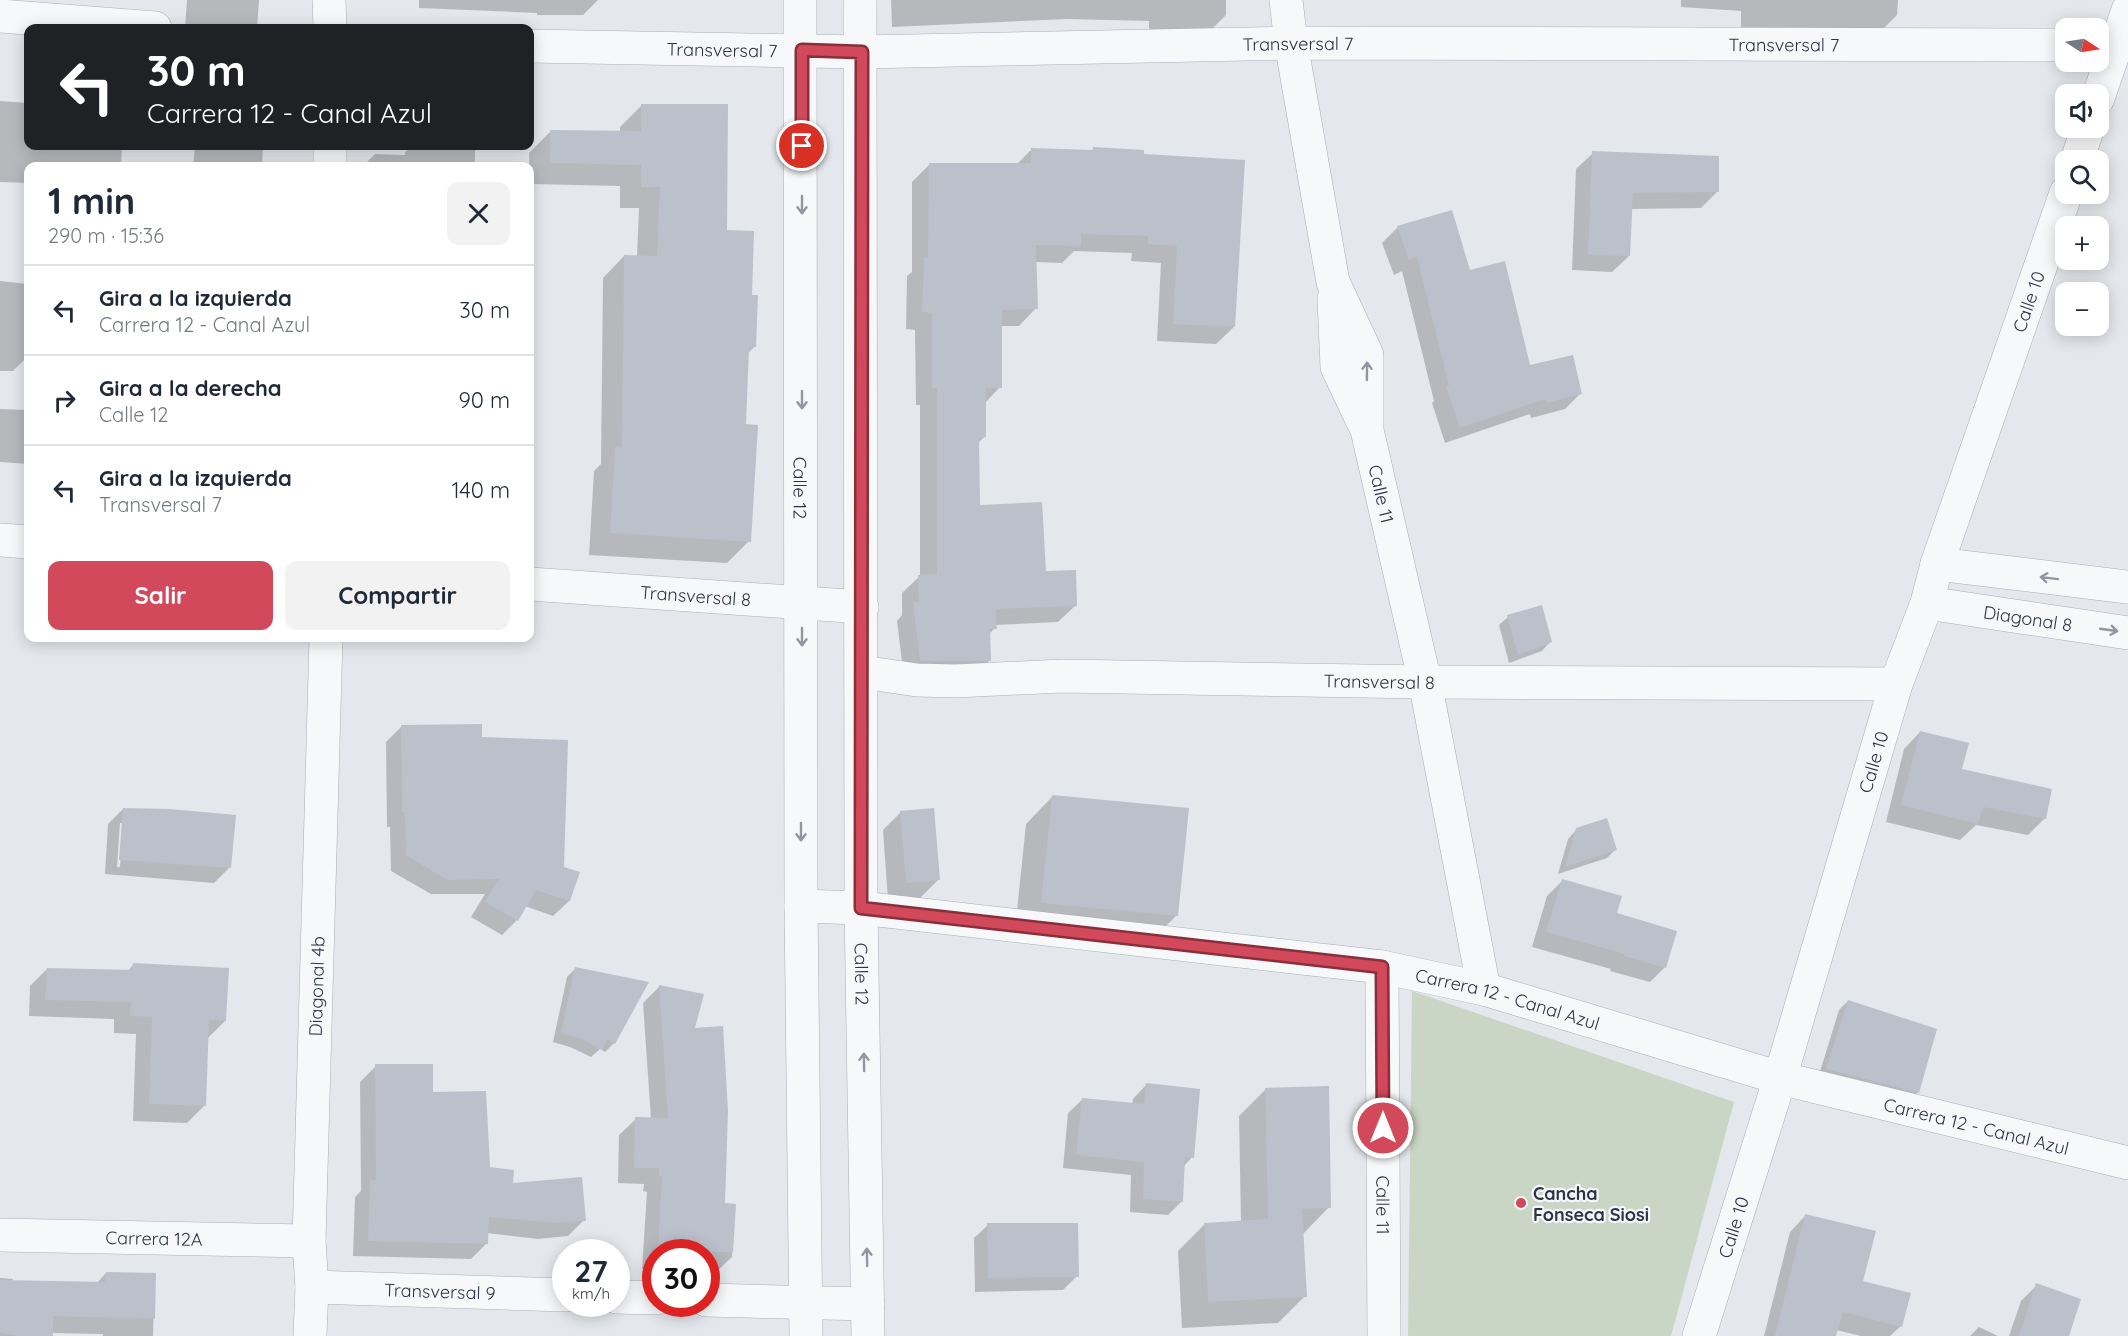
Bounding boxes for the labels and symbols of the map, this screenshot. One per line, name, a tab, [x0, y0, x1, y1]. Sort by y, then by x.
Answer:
north arrow	[2055, 18, 2109, 72]
street label: Transversal 7	[1242, 31, 1353, 56]
street label: Transversal 7	[1728, 33, 1839, 56]
street label: Transversal 7	[666, 37, 777, 62]
pin	[776, 120, 827, 171]
one-way arrow	[796, 195, 808, 215]
street label: Calle 10	[2007, 268, 2050, 335]
one-way arrow	[1361, 362, 1373, 382]
one-way arrow	[796, 390, 808, 410]
street label: Calle 12	[789, 457, 812, 519]
street label: Calle 11	[1364, 462, 1400, 525]
one-way arrow	[2040, 572, 2060, 583]
street label: Transversal 8	[639, 580, 752, 611]
street label: Diagonal 8	[1982, 600, 2074, 636]
one-way arrow	[2099, 624, 2119, 635]
one-way arrow	[796, 627, 808, 647]
street label: Transversal 8	[1323, 669, 1435, 694]
street label: Calle 10	[1853, 728, 1893, 795]
one-way arrow	[795, 822, 807, 842]
street label: Diagonal 4b	[303, 936, 329, 1037]
street label: Calle 12	[850, 943, 874, 1005]
street label: Carrera 12 - Canal Azul	[1413, 963, 1603, 1035]
one-way arrow	[858, 1052, 869, 1072]
street label: Carrera 12 - Canal Azul	[1881, 1092, 2072, 1160]
position arrow	[1351, 1096, 1415, 1160]
street label: Calle 11	[1372, 1175, 1395, 1235]
place label: Cancha Fonseca Siosi	[1533, 1182, 1649, 1226]
street label: Calle 10	[1713, 1194, 1754, 1261]
marker: Cancha Fonseca Siosi	[1514, 1196, 1528, 1210]
street label: Carrera 12A	[105, 1226, 203, 1250]
speed limit sign: 30	[642, 1239, 720, 1317]
one-way arrow	[861, 1247, 873, 1267]
street label: Transversal 9	[384, 1278, 496, 1304]

